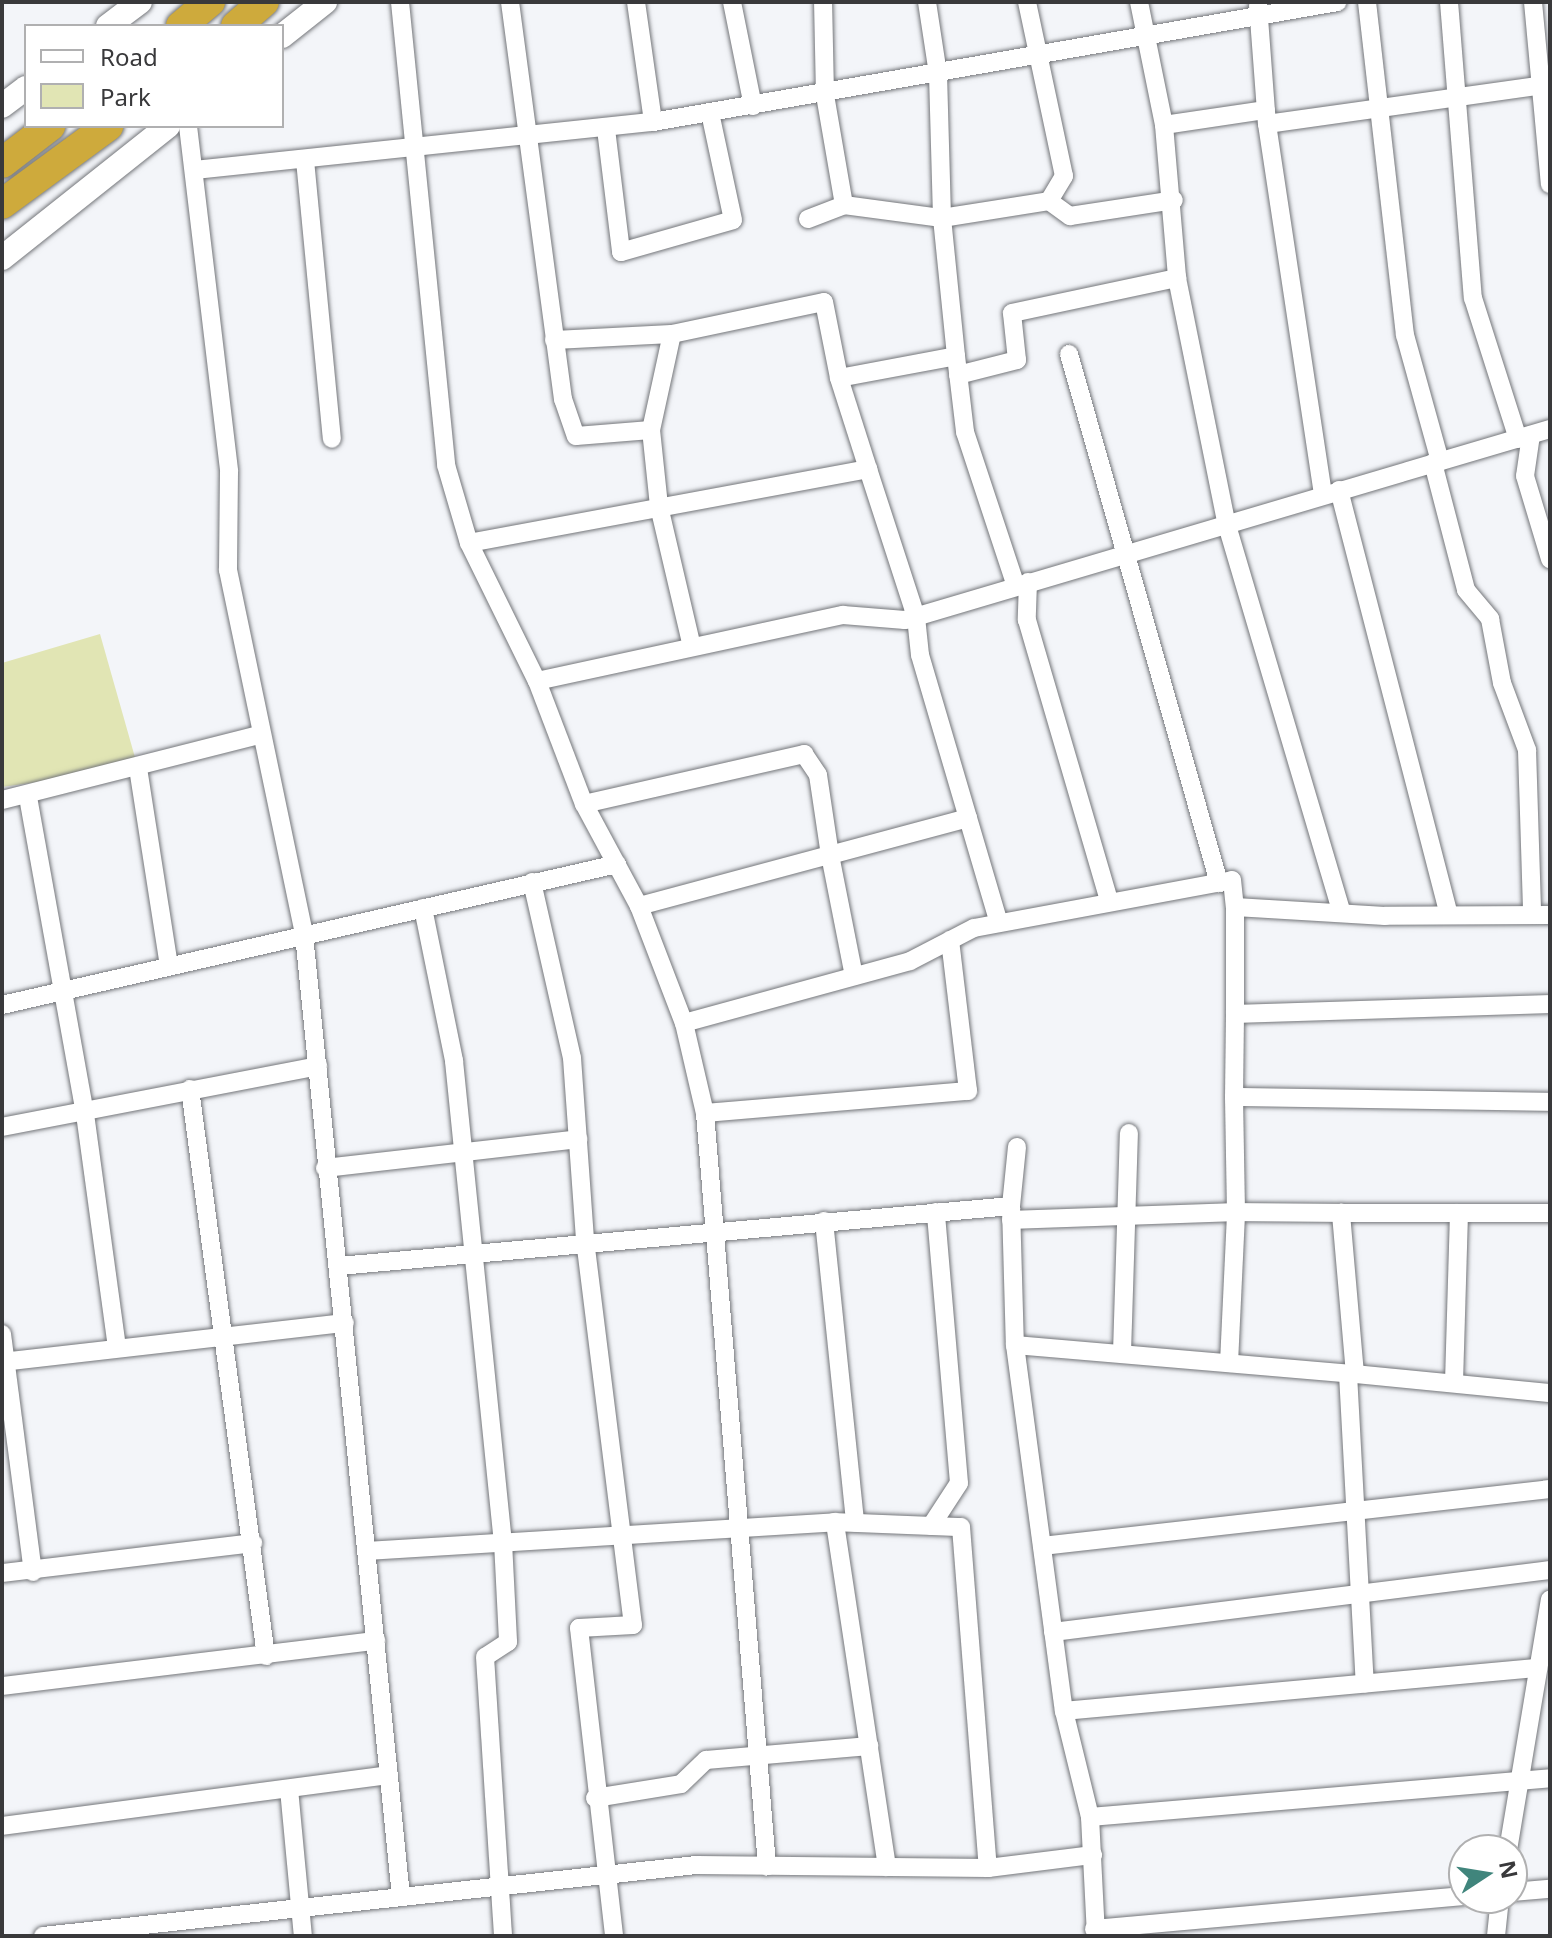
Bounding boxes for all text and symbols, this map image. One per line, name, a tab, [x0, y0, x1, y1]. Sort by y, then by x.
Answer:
legend	[24, 24, 284, 128]
text: Road	[100, 40, 158, 73]
text: Park	[100, 80, 151, 113]
north arrow	[1448, 1834, 1528, 1914]
text: N	[1493, 1858, 1526, 1881]

